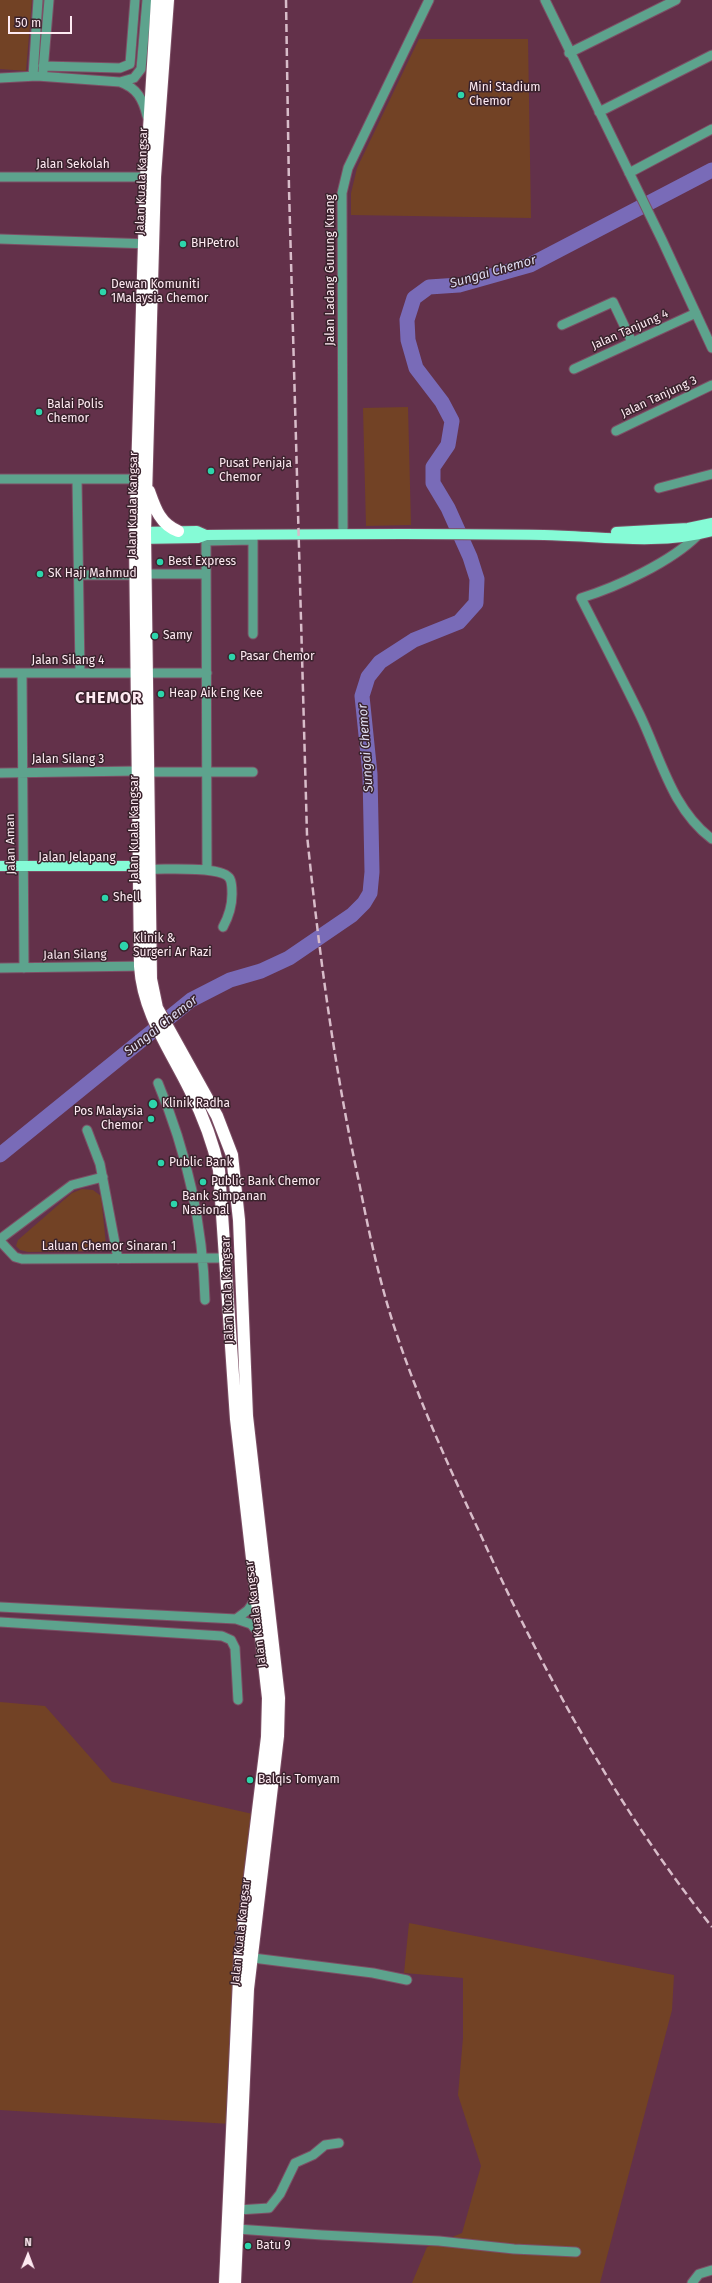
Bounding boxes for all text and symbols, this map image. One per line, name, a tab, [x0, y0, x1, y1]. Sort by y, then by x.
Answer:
scale bar	[10, 8, 74, 34]
text: 50 m	[15, 16, 41, 30]
place label: Mini Stadium Chemor	[469, 81, 540, 109]
marker: Mini Stadium Chemor	[456, 90, 466, 100]
street label: Jalan Kuala Kangsar	[133, 127, 151, 235]
street label: Jalan Sekolah	[36, 158, 110, 172]
street label: Jalan Ladang Gunung Kuang	[324, 194, 338, 346]
place label: BHPetrol	[191, 237, 239, 251]
marker: BHPetrol	[178, 239, 188, 249]
water label: Sungai Chemor	[448, 252, 538, 292]
place label: Dewan Komuniti 1Malaysia Chemor	[111, 278, 208, 306]
marker: Dewan Komuniti 1Malaysia Chemor	[98, 287, 108, 297]
street label: Jalan Tanjung 4	[589, 307, 671, 353]
street label: Jalan Tanjung 3	[619, 373, 699, 421]
place label: Balai Polis Chemor	[47, 398, 103, 426]
marker: Balai Polis Chemor	[34, 407, 44, 417]
street label: Jalan Kuala Kangsar	[125, 451, 141, 559]
place label: Pusat Penjaja Chemor	[219, 457, 292, 485]
marker: Pusat Penjaja Chemor	[206, 466, 216, 476]
place label: Best Express	[168, 555, 236, 569]
marker: Best Express	[155, 557, 165, 567]
place label: SK Haji Mahmud	[48, 567, 137, 581]
marker: SK Haji Mahmud	[35, 569, 45, 579]
place label: Samy	[163, 629, 192, 643]
marker: Samy	[150, 631, 160, 641]
place label: Pasar Chemor	[240, 650, 315, 664]
marker: Pasar Chemor	[227, 652, 237, 662]
street label: Jalan Silang 4	[31, 654, 105, 668]
place label: Heap Aik Eng Kee	[169, 687, 263, 701]
district label: CHEMOR	[75, 689, 143, 709]
marker: Heap Aik Eng Kee	[156, 689, 166, 699]
water label: Sungai Chemor	[355, 703, 377, 793]
street label: Jalan Silang 3	[32, 753, 104, 767]
street label: Jalan Kuala Kangsar	[128, 775, 142, 883]
street label: Jalan Aman	[3, 813, 19, 875]
street label: Jalan Jelapang	[38, 851, 116, 865]
place label: Shell	[113, 891, 140, 905]
marker: Shell	[100, 893, 110, 903]
place label: Klinik & Surgeri Ar Razi	[133, 932, 212, 960]
marker: Klinik & Surgeri Ar Razi	[118, 940, 130, 952]
street label: Jalan Silang	[43, 947, 107, 963]
water label: Sungai Chemor	[121, 993, 201, 1059]
place label: Klinik Radha	[162, 1097, 230, 1111]
marker: Klinik Radha	[147, 1098, 159, 1110]
place label: Pos Malaysia Chemor	[74, 1105, 143, 1133]
marker: Pos Malaysia Chemor	[146, 1114, 156, 1124]
place label: Public Bank	[169, 1156, 233, 1170]
marker: Public Bank	[156, 1158, 166, 1168]
place label: Public Bank Chemor	[211, 1175, 320, 1189]
marker: Public Bank Chemor	[198, 1177, 208, 1187]
place label: Bank Simpanan Nasional	[182, 1190, 267, 1218]
marker: Bank Simpanan Nasional	[169, 1199, 179, 1209]
street label: Jalan Kuala Kangsar	[219, 1236, 237, 1344]
street label: Laluan Chemor Sinaran 1	[42, 1240, 176, 1254]
street label: Jalan Kuala Kangsar	[242, 1560, 270, 1668]
place label: Balqis Tomyam	[258, 1773, 340, 1787]
marker: Balqis Tomyam	[245, 1775, 255, 1785]
street label: Jalan Kuala Kangsar	[228, 1878, 254, 1986]
north arrow	[8, 2235, 48, 2275]
text: N	[24, 2236, 32, 2249]
place label: Batu 9	[256, 2239, 291, 2253]
marker: Batu 9	[243, 2241, 253, 2251]

